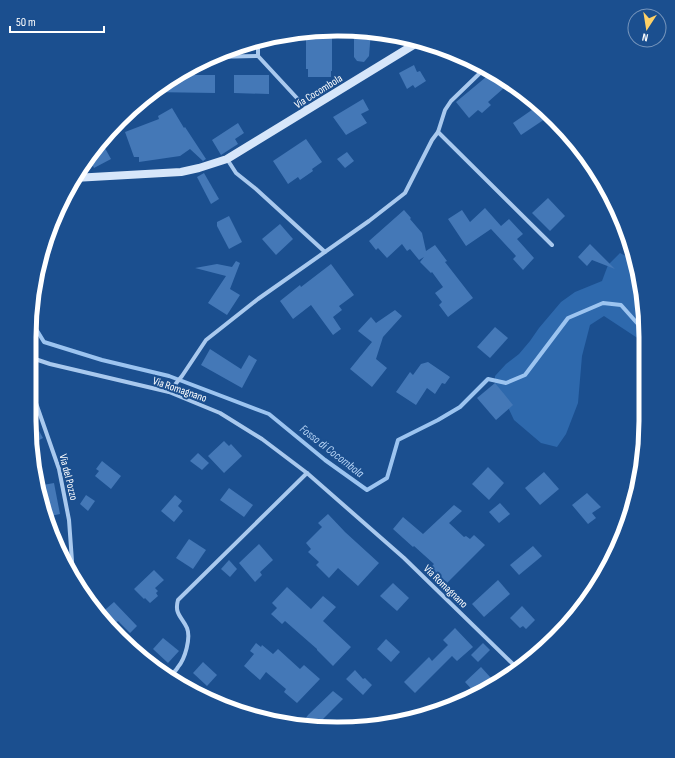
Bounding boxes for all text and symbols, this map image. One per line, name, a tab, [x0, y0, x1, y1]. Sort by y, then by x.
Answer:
scale bar	[10, 8, 104, 34]
north arrow	[627, 8, 667, 48]
text: 50 m	[16, 15, 36, 30]
text: N	[641, 30, 649, 44]
street label: Via Cocombola	[292, 72, 345, 111]
street label: Via Romagnano	[151, 374, 209, 405]
water label: Fosso di Cocombola	[296, 422, 367, 481]
street label: Via del Pozzo	[56, 453, 81, 502]
street label: Via Romagnano	[421, 562, 471, 611]

